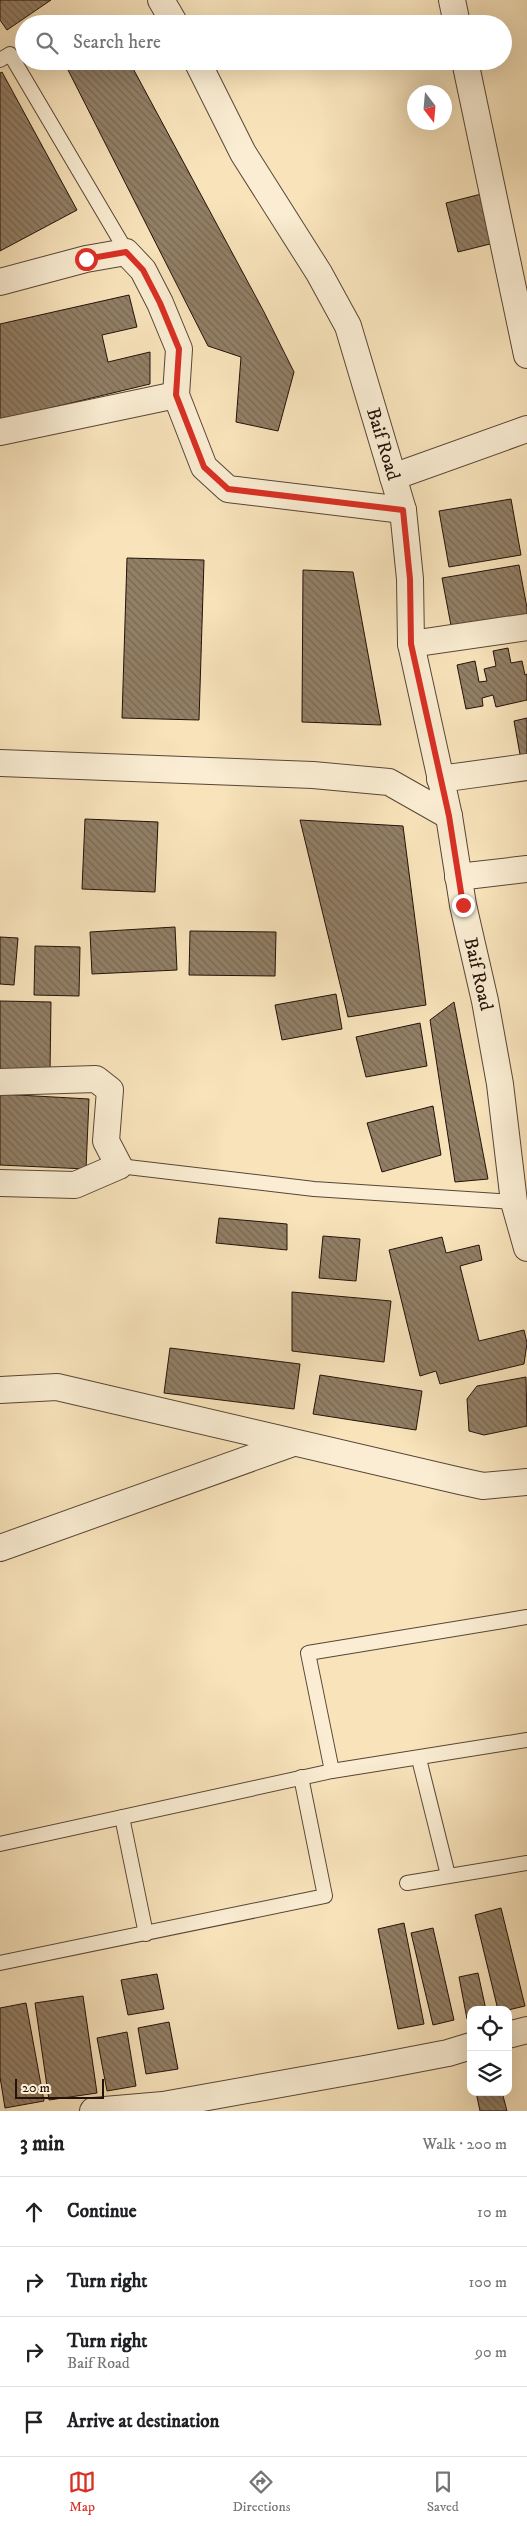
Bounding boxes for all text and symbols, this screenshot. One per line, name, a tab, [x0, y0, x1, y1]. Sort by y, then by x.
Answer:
search box	[15, 15, 512, 70]
icon: search	[33, 29, 61, 57]
text: Search here	[73, 31, 161, 54]
north arrow	[407, 85, 452, 130]
route start	[75, 248, 98, 271]
street label: Baif Road	[361, 405, 405, 483]
route end	[452, 894, 475, 917]
street label: Baif Road	[458, 935, 498, 1013]
map controls	[467, 2006, 512, 2096]
button: locate	[467, 2006, 512, 2051]
button: layers	[467, 2051, 512, 2096]
scale bar	[15, 2076, 104, 2099]
text: 20 m	[22, 2079, 50, 2097]
text: 3 min	[20, 2131, 65, 2157]
text: Walk · 200 m	[423, 2134, 507, 2154]
icon: ahead	[20, 2198, 48, 2226]
text: Continue	[67, 2200, 137, 2223]
text: 10 m	[477, 2202, 507, 2222]
icon: right	[20, 2268, 48, 2296]
text: Turn right	[67, 2270, 147, 2293]
text: 100 m	[469, 2272, 507, 2292]
text: Turn right	[67, 2330, 147, 2353]
icon: right	[20, 2338, 48, 2366]
text: 90 m	[475, 2342, 507, 2362]
text: Baif Road	[67, 2353, 130, 2373]
icon: arrive	[20, 2408, 48, 2436]
text: Arrive at destination	[67, 2410, 219, 2433]
tab: Map	[68, 2468, 96, 2516]
tab: Directions	[232, 2468, 290, 2516]
tab: Saved	[427, 2468, 459, 2516]

